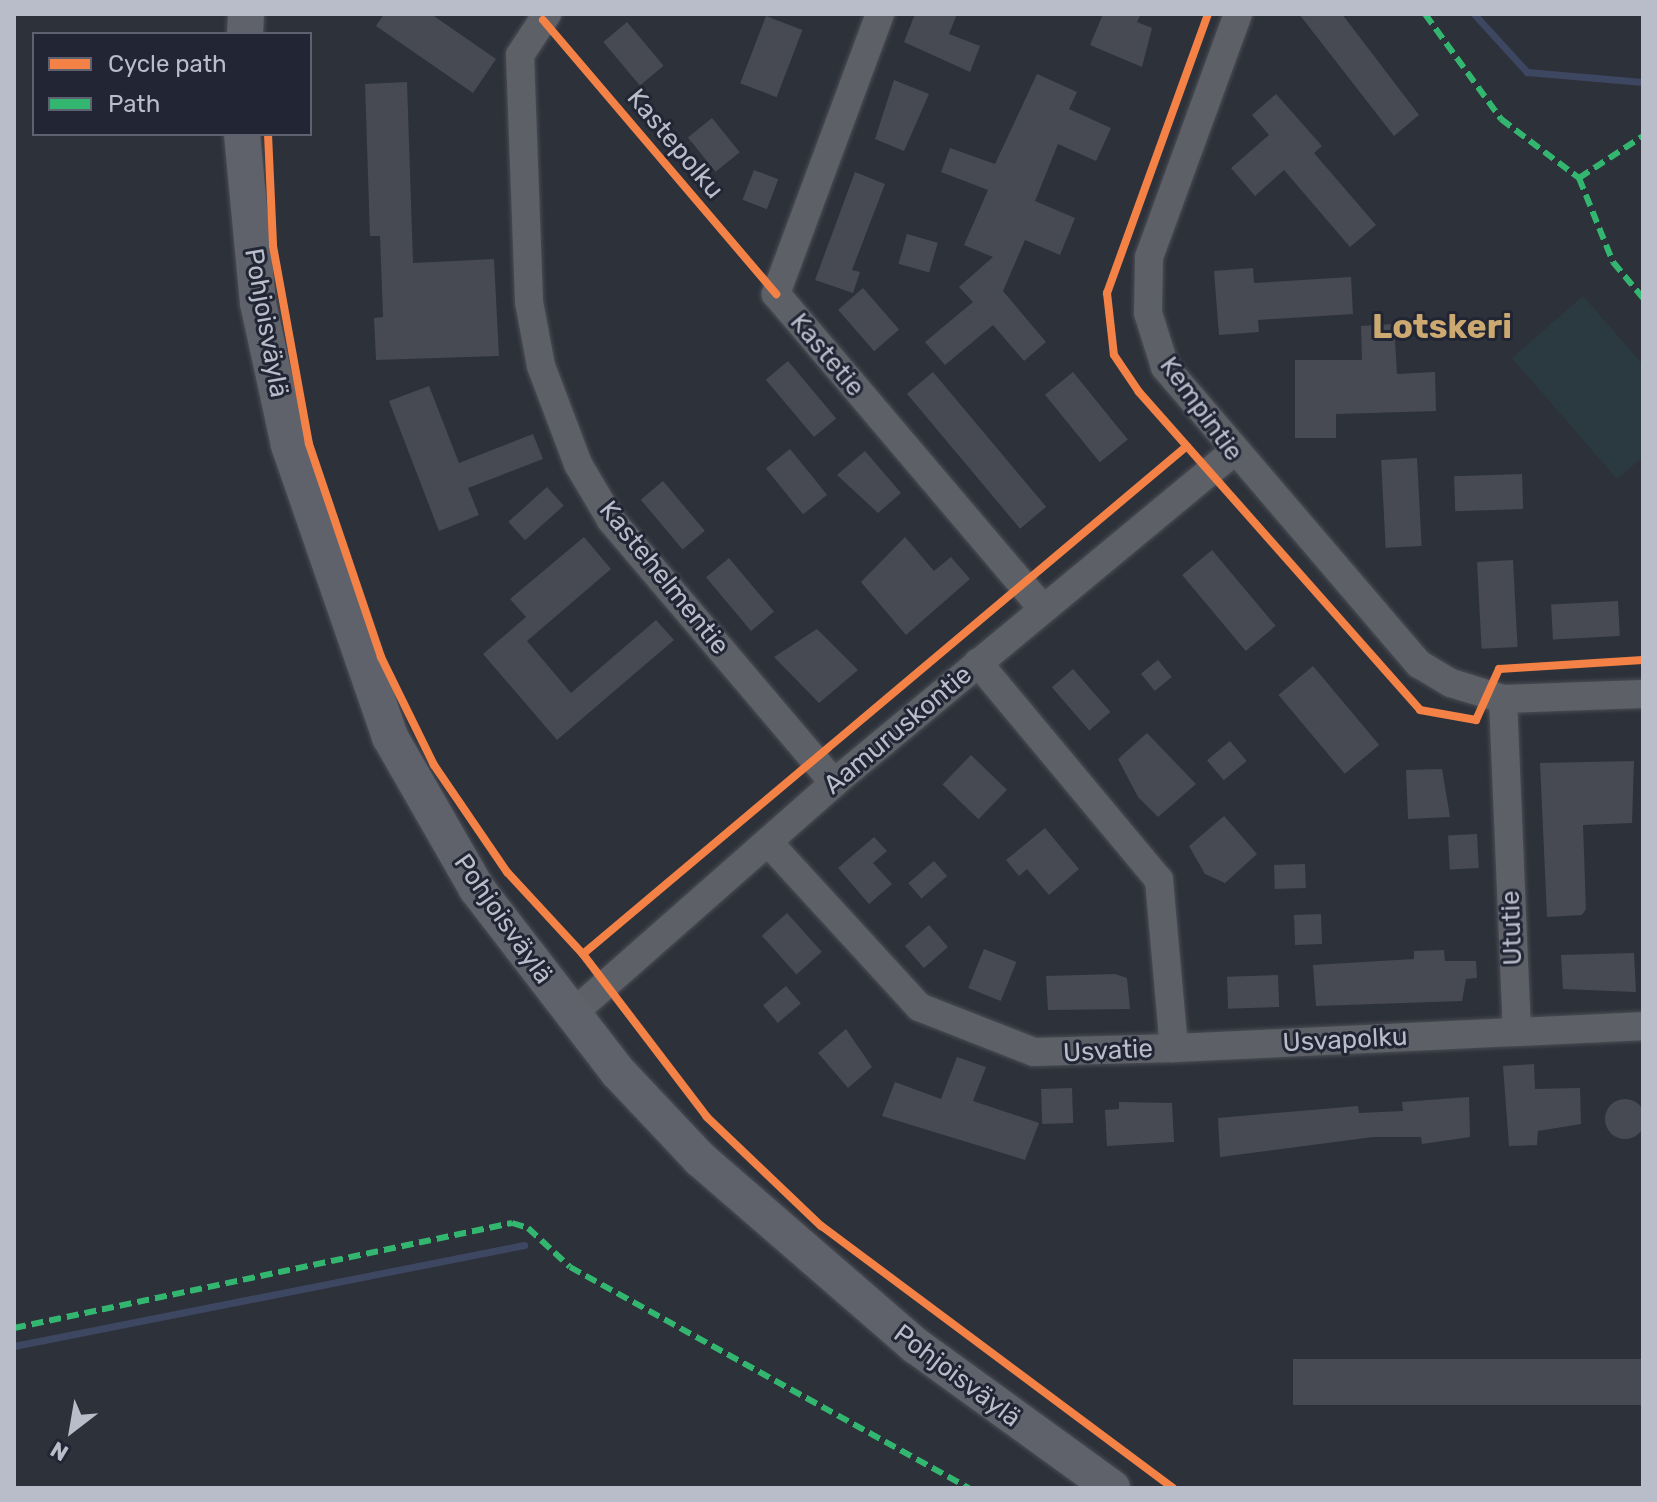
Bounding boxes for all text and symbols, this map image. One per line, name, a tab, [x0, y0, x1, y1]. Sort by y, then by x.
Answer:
legend	[32, 32, 312, 136]
text: Cycle path	[108, 50, 227, 78]
street label: Kastepolku	[620, 83, 730, 205]
text: Path	[108, 90, 160, 118]
street label: Pohjoisväylä	[238, 246, 294, 400]
street label: Kastetie	[783, 307, 871, 403]
district label: Lotskeri	[1372, 307, 1512, 347]
street label: Kempintie	[1153, 351, 1249, 467]
street label: Kastehelmentie	[592, 495, 736, 661]
street label: Aamuruskontie	[818, 659, 978, 801]
street label: Pohjoisväylä	[447, 848, 559, 990]
street label: Ututie	[1495, 890, 1529, 966]
street label: Usvapolku	[1282, 1021, 1408, 1059]
street label: Usvatie	[1062, 1033, 1154, 1069]
street label: Pohjoisväylä	[887, 1318, 1027, 1434]
north arrow	[32, 1390, 112, 1470]
text: N	[46, 1435, 73, 1467]

